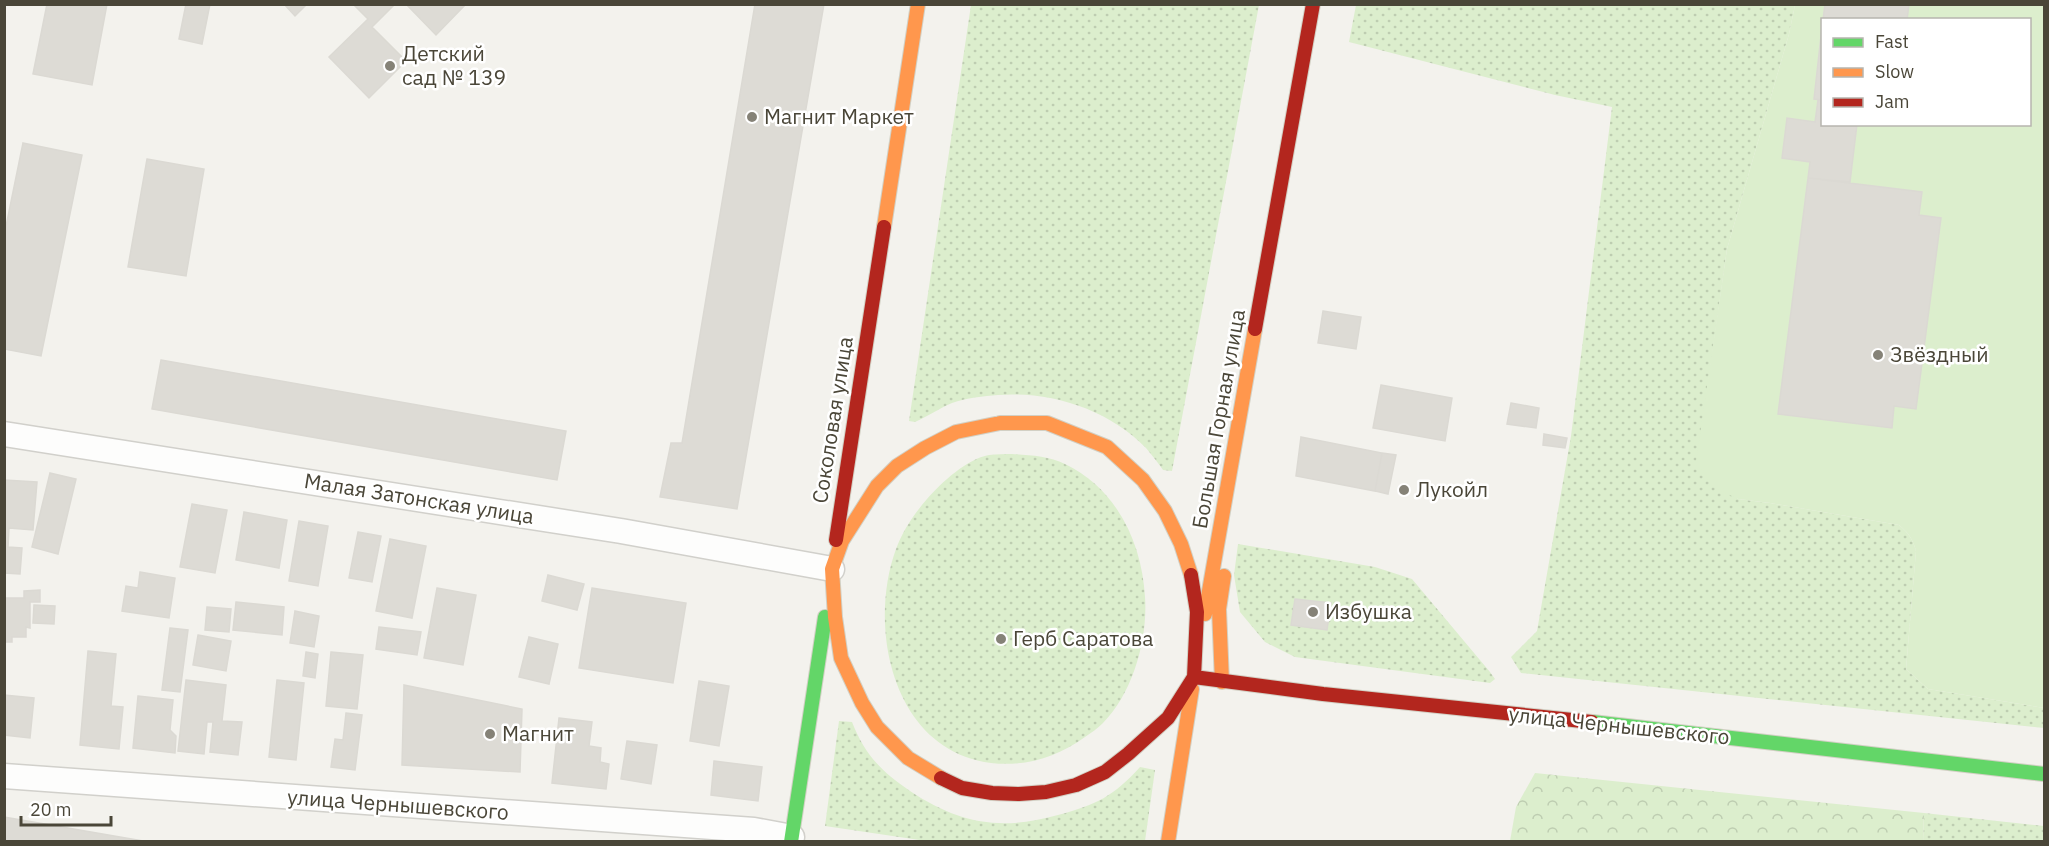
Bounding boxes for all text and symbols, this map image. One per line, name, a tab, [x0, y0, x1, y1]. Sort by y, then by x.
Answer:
legend	[1821, 18, 2031, 126]
text: Fast	[1875, 30, 1909, 53]
place label: Детский сад № 139	[402, 39, 506, 91]
marker: Детский сад № 139	[383, 59, 397, 73]
text: Slow	[1875, 60, 1914, 83]
text: Jam	[1875, 90, 1910, 113]
place label: Магнит Маркет	[764, 102, 914, 130]
marker: Магнит Маркет	[745, 110, 759, 124]
street label: Большая Горная улица	[1185, 307, 1251, 531]
street label: Соколовая улица	[805, 334, 859, 505]
place label: Звёздный	[1890, 340, 1989, 368]
marker: Звёздный	[1871, 348, 1885, 362]
street label: Малая Затонская улица	[302, 466, 536, 530]
place label: Лукойл	[1416, 475, 1488, 503]
marker: Лукойл	[1397, 483, 1411, 497]
place label: Избушка	[1325, 597, 1412, 625]
marker: Избушка	[1306, 605, 1320, 619]
place label: Герб Саратова	[1013, 624, 1153, 652]
marker: Герб Саратова	[994, 632, 1008, 646]
street label: улица Чернышевского	[1507, 699, 1731, 751]
place label: Магнит	[502, 719, 574, 747]
marker: Магнит	[483, 727, 497, 741]
street label: улица Чернышевского	[286, 782, 510, 826]
scale bar	[21, 789, 111, 827]
text: 20 m	[30, 798, 72, 821]

